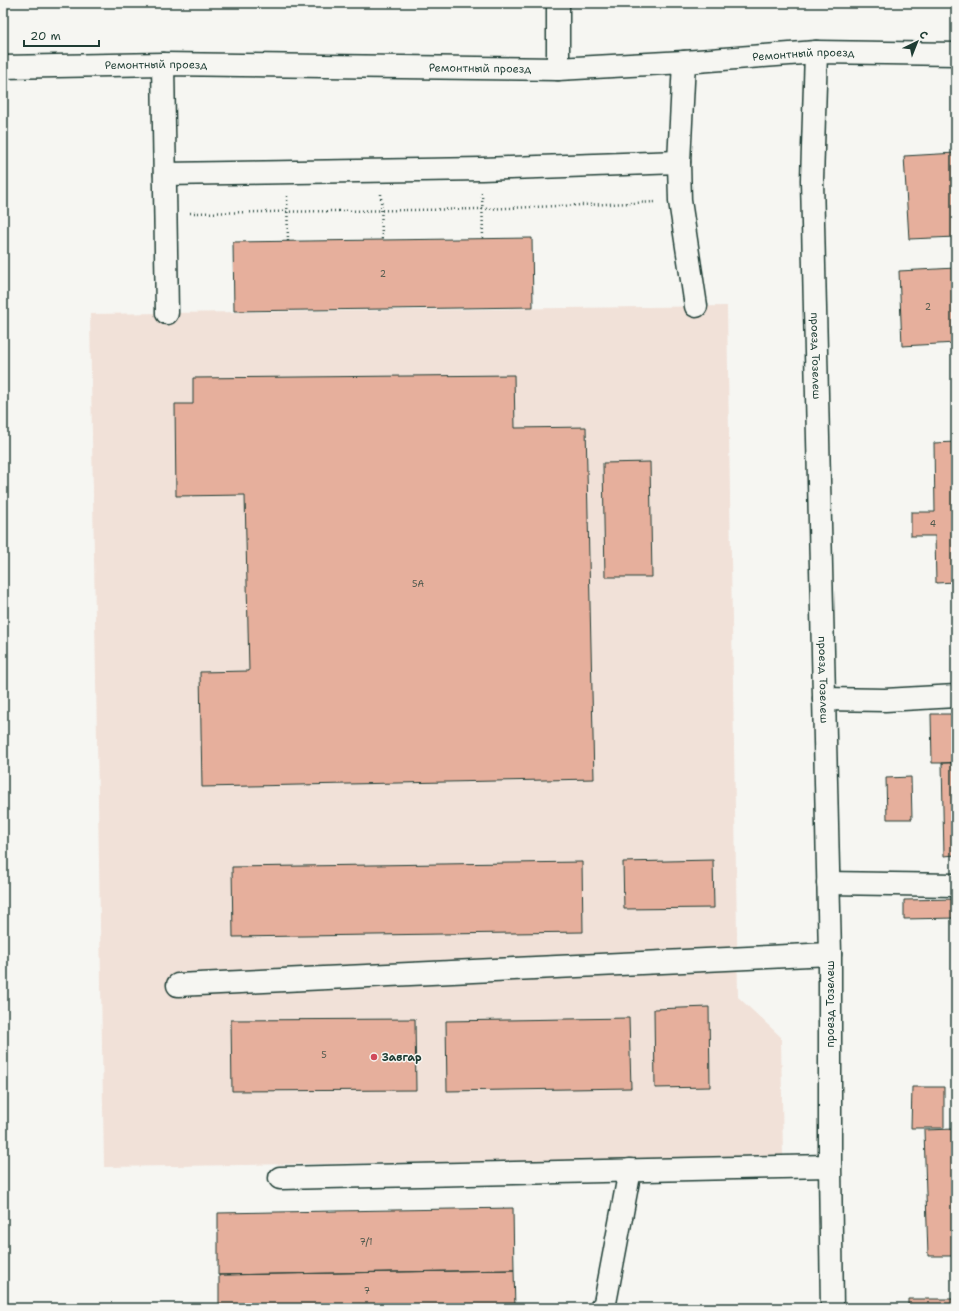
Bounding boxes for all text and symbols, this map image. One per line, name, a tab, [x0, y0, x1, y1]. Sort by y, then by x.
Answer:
scale bar	[24, 22, 99, 48]
north arrow	[897, 22, 937, 62]
text: С	[916, 27, 931, 43]
text: 20 m	[30, 28, 61, 44]
street label: Ремонтный проезд	[752, 45, 855, 65]
street label: Ремонтный проезд	[105, 57, 207, 73]
street label: Ремонтный проезд	[429, 60, 531, 77]
house number: 2	[380, 268, 386, 280]
house number: 2	[925, 301, 931, 313]
street label: проезд Тозелеш	[807, 312, 824, 400]
house number: 4	[930, 518, 936, 530]
house number: 5А	[412, 578, 424, 590]
street label: проезд Тозелеш	[815, 636, 832, 724]
street label: проезд Тозелеш	[823, 960, 838, 1048]
house number: 5	[321, 1049, 327, 1061]
place label: Завгар	[382, 1050, 422, 1065]
marker: Завгар	[369, 1052, 379, 1062]
house number: 7/1	[360, 1236, 372, 1248]
house number: 7	[364, 1285, 370, 1297]

